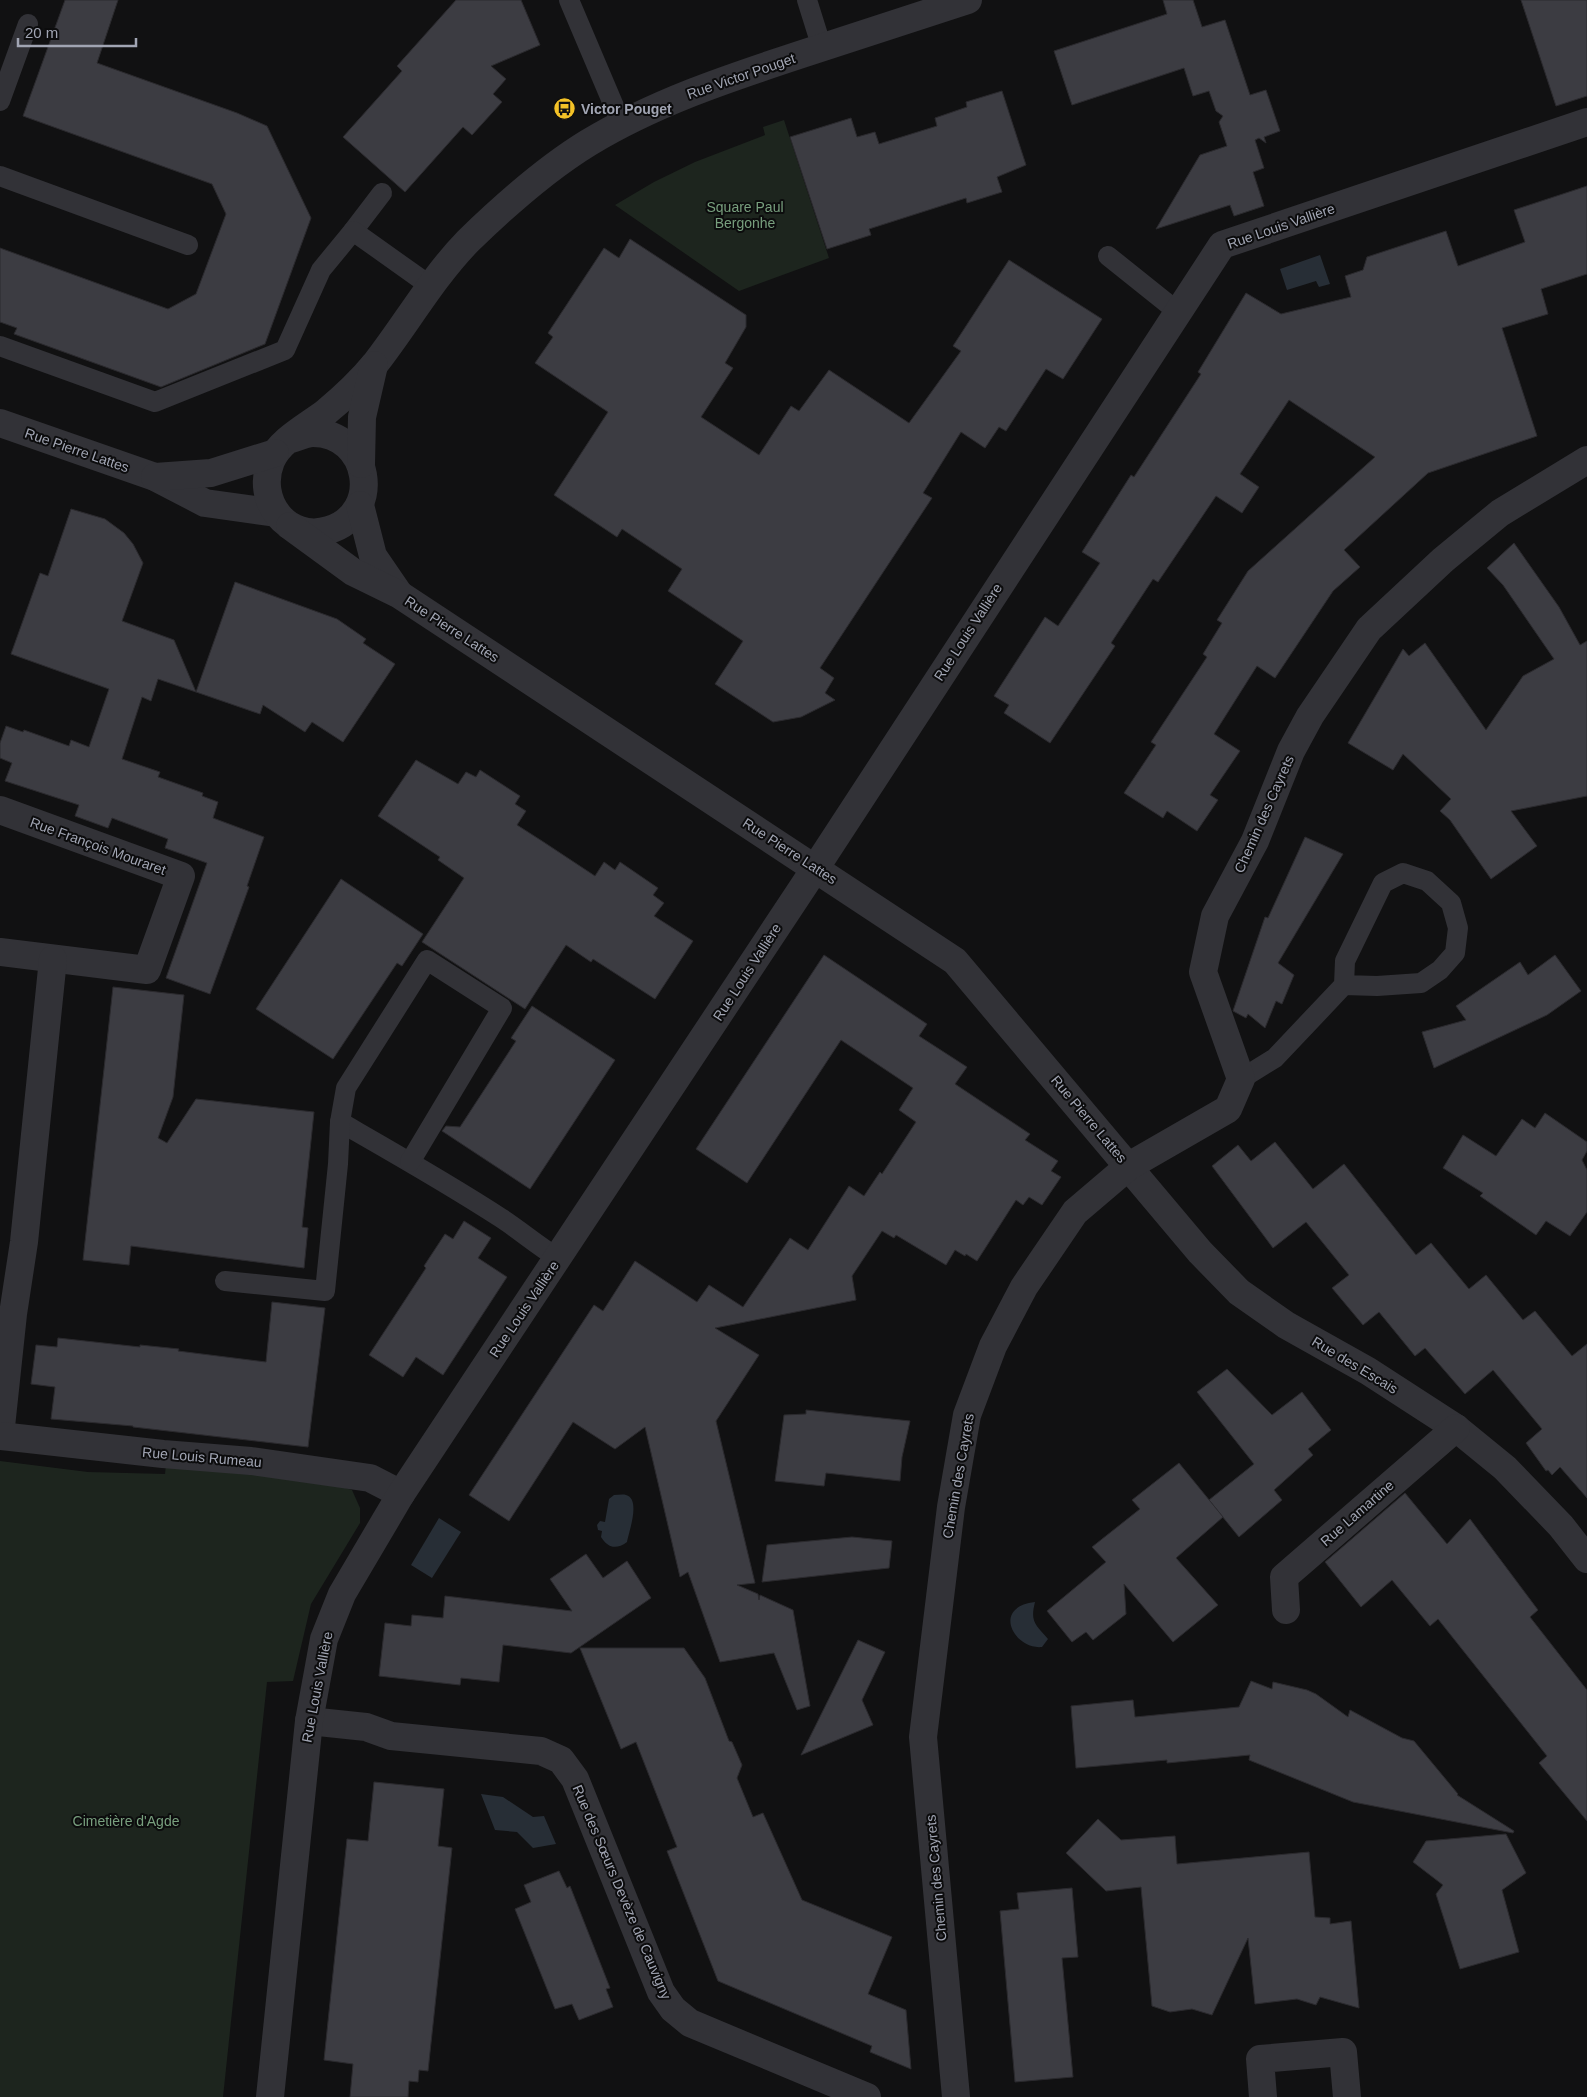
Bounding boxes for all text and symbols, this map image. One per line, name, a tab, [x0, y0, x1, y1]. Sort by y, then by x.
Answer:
scale bar	[18, 15, 135, 47]
text: 20 m	[25, 24, 58, 41]
street label: Rue Victor Pouget	[685, 50, 797, 102]
bus stop icon: Victor Pouget	[553, 97, 577, 121]
place label: Victor Pouget	[581, 101, 672, 117]
park label: Square Paul Bergonhe	[706, 199, 784, 231]
street label: Rue Louis Vallière	[1225, 200, 1337, 252]
street label: Rue Pierre Lattes	[23, 425, 131, 475]
street label: Rue Louis Vallière	[931, 580, 1005, 684]
street label: Rue Pierre Lattes	[402, 593, 502, 665]
street label: Chemin des Cayrets	[1231, 753, 1297, 875]
street label: Rue François Mouraret	[28, 814, 168, 878]
street label: Rue Pierre Lattes	[740, 815, 840, 887]
street label: Rue Louis Vallière	[710, 920, 784, 1024]
street label: Rue Pierre Lattes	[1048, 1072, 1130, 1166]
street label: Rue Louis Vallière	[486, 1258, 562, 1360]
street label: Rue des Escais	[1309, 1333, 1401, 1397]
street label: Chemin des Cayrets	[939, 1412, 977, 1540]
street label: Rue Louis Rumeau	[142, 1444, 262, 1470]
street label: Rue Lamartine	[1317, 1477, 1397, 1549]
street label: Rue Louis Vallière	[298, 1630, 336, 1744]
street label: Rue des Sœurs Devèze de Cauvigny	[569, 1783, 675, 2001]
park label: Cimetière d'Agde	[73, 1813, 180, 1829]
street label: Chemin des Cayrets	[923, 1814, 949, 1942]

